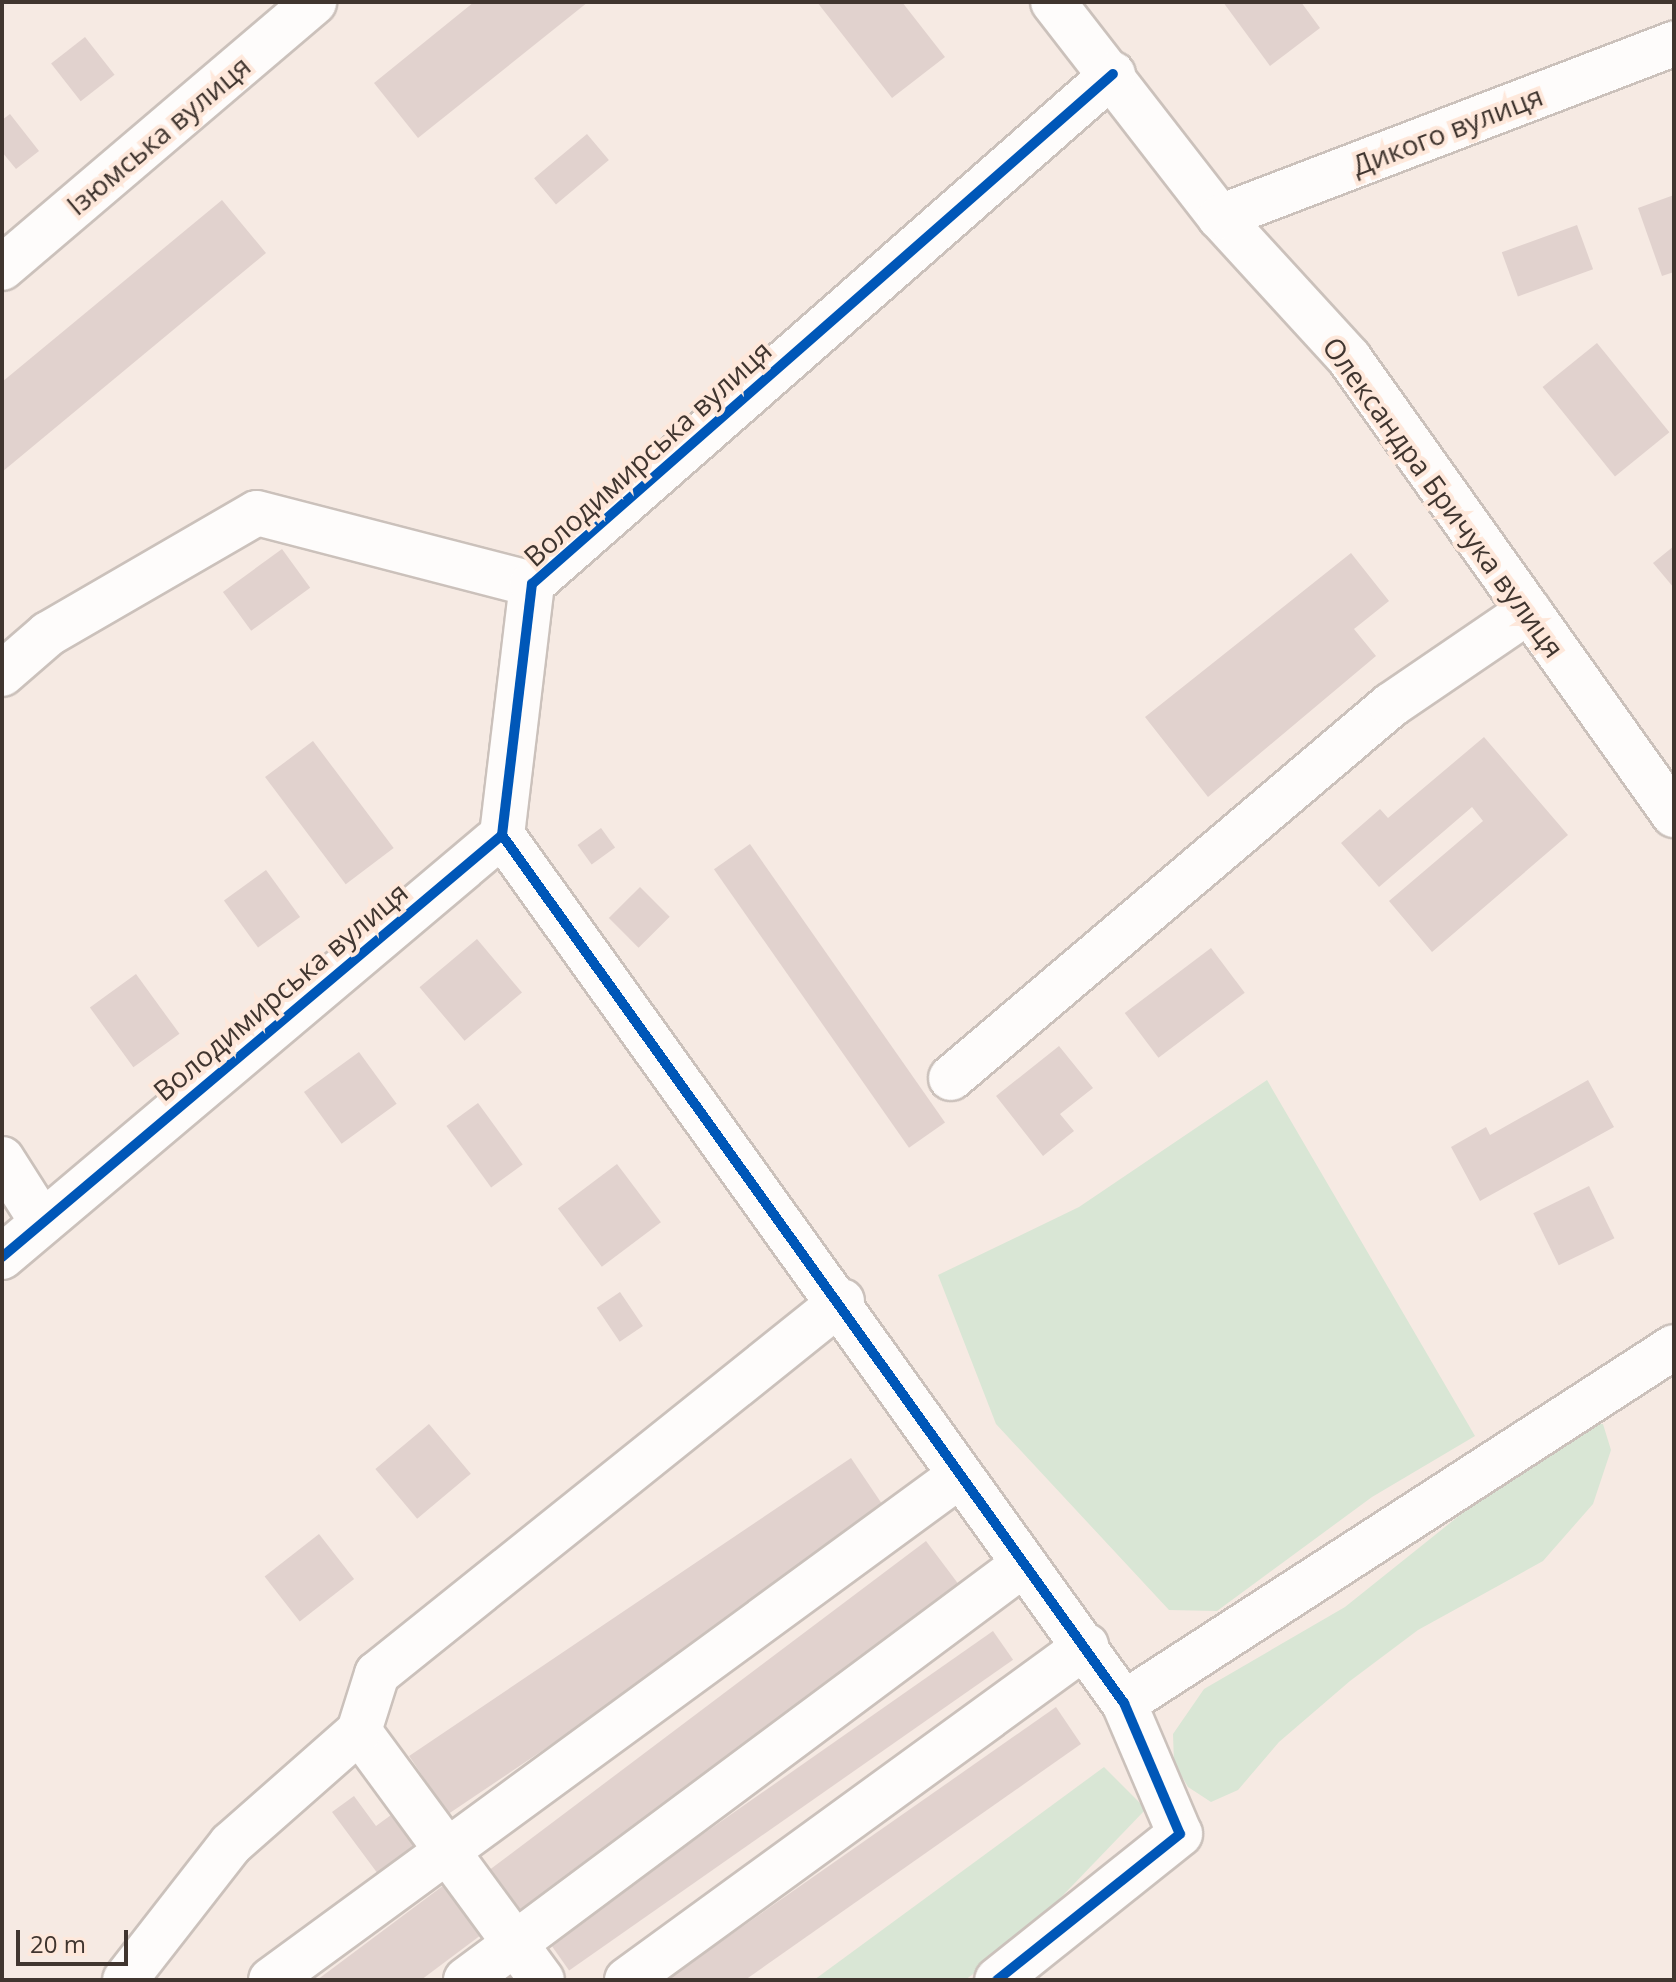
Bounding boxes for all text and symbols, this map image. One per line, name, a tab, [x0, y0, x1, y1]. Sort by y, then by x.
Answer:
street label: Ізюмська вулиця	[59, 48, 257, 222]
street label: Дикого вулиця	[1347, 78, 1547, 182]
street label: Олександра Бричука вулиця	[1316, 330, 1572, 664]
street label: Володимирська вулиця	[516, 333, 778, 573]
street label: Володимирська вулиця	[146, 875, 414, 1107]
scale bar	[20, 1914, 132, 1964]
text: 20 m	[30, 1927, 86, 1960]

